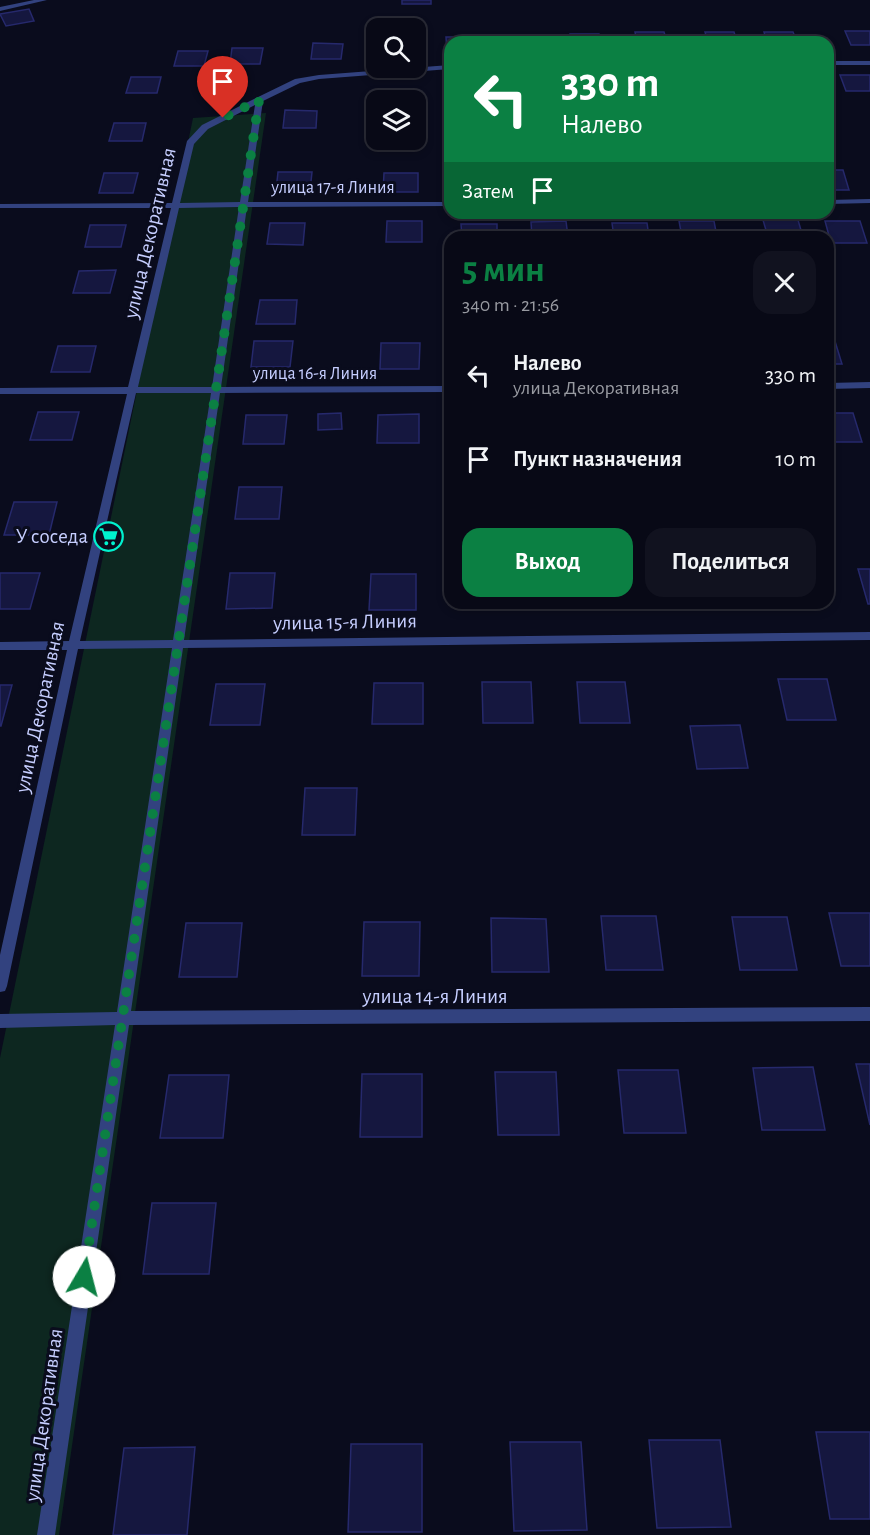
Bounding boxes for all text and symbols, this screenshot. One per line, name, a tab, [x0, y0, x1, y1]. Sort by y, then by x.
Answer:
map controls	[366, 18, 426, 150]
button: search	[366, 18, 426, 78]
pin	[197, 56, 248, 118]
icon: left	[462, 60, 540, 138]
text: 330 m	[561, 62, 659, 104]
icon: arrive	[206, 65, 239, 98]
button: layers	[366, 90, 426, 150]
text: Налево	[561, 111, 643, 138]
street label: улица Декоративная	[120, 146, 180, 321]
icon: arrive	[526, 174, 559, 207]
street label: улица 17-я Линия	[270, 179, 395, 197]
text: Затем	[462, 180, 514, 202]
button: close	[753, 251, 816, 314]
text: 5 мин	[462, 252, 545, 288]
text: 340 m · 21:56	[462, 295, 559, 315]
text: Налево	[513, 352, 582, 374]
icon: left	[462, 359, 495, 392]
text: 330 m	[765, 364, 816, 386]
street label: улица 16-я Линия	[252, 365, 377, 383]
text: улица Декоративная	[513, 378, 679, 398]
icon: arrive	[462, 443, 495, 476]
text: Пункт назначения	[513, 448, 682, 470]
text: 10 m	[776, 448, 816, 470]
supermarket icon: У соседа	[93, 520, 125, 552]
place label: У соседа	[16, 526, 88, 547]
button: Выход	[462, 528, 633, 597]
button: Поделиться	[645, 528, 816, 597]
street label: улица 15-я Линия	[272, 610, 417, 634]
street label: улица Декоративная	[11, 619, 68, 796]
street label: улица 14-я Линия	[361, 986, 508, 1007]
position arrow	[52, 1245, 116, 1309]
street label: улица Декоративная	[21, 1327, 67, 1504]

